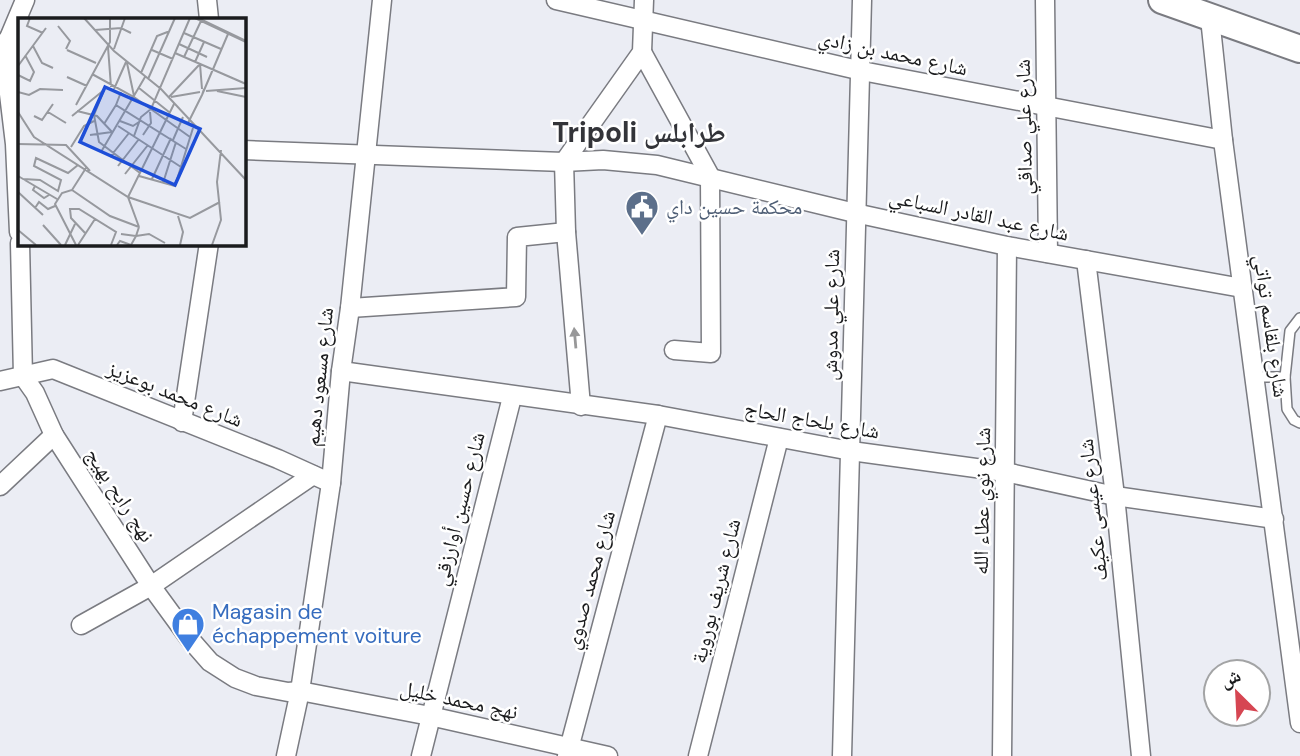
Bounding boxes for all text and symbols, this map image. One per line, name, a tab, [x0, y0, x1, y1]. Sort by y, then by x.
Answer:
inset map	[18, 18, 245, 245]
street label: شارع محمد بن زادي	[815, 24, 970, 85]
street label: شارع علي صداقي	[1009, 59, 1042, 195]
district label: Tripoli طرابلس	[552, 114, 726, 151]
street label: شارع عبد القادر السباعي	[886, 182, 1071, 250]
public building icon: محكمة حسين داي	[623, 188, 661, 237]
place label: محكمة حسين داي	[666, 193, 802, 223]
street label: شارع علي مدوش	[816, 249, 848, 381]
street label: شارع بلقاسم تواتي	[1245, 253, 1295, 400]
street label: شارع مسعود دهيم	[298, 306, 340, 448]
one-way arrow	[569, 327, 580, 349]
street label: شارع محمد بوعزيز	[102, 354, 247, 434]
street label: شارع بلحاج الحاج	[742, 394, 882, 446]
street label: شارع نوي عطاء الله	[967, 427, 1000, 575]
street label: شارع حسين أوارزقي	[426, 429, 494, 589]
street label: شارع عيسى عكيف	[1072, 438, 1114, 582]
street label: نهج رابح بهيج	[79, 442, 161, 548]
street label: شارع محمد صدوي	[558, 508, 624, 653]
street label: شارع شريف بوروية	[685, 516, 747, 666]
place label: Magasin de échappement voiture	[212, 598, 422, 650]
shop icon: Magasin de échappement voiture	[169, 605, 207, 654]
north arrow	[1202, 658, 1272, 728]
text: ش	[1216, 662, 1245, 693]
street label: نهج محمد خليل	[398, 674, 520, 726]

